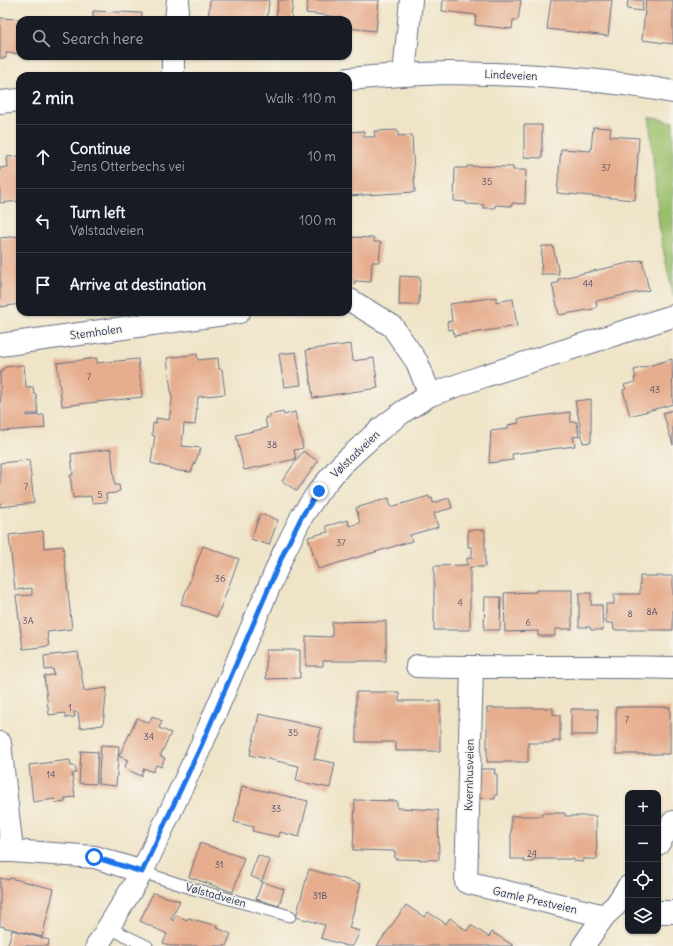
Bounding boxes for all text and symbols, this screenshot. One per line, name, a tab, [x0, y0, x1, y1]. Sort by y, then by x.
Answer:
search box	[16, 16, 352, 60]
icon: search	[30, 27, 52, 49]
text: Search here	[62, 29, 143, 48]
street label: Lindeveien	[484, 67, 538, 83]
text: 2 min	[32, 87, 74, 109]
text: Walk · 110 m	[265, 90, 336, 107]
text: Continue	[70, 139, 131, 158]
icon: ahead	[32, 146, 54, 168]
text: 10 m	[308, 148, 336, 165]
text: Jens Otterbechs vei	[70, 158, 185, 175]
house number: 37	[601, 162, 611, 173]
house number: 35	[482, 176, 492, 187]
text: Turn left	[70, 203, 125, 222]
icon: left	[32, 210, 54, 232]
text: 100 m	[299, 212, 336, 229]
text: Vølstadveien	[70, 222, 144, 239]
icon: arrive	[32, 274, 54, 296]
text: Arrive at destination	[70, 275, 206, 294]
house number: 44	[583, 278, 593, 289]
street label: Stemholen	[69, 321, 123, 343]
house number: 7	[87, 371, 92, 382]
house number: 43	[650, 384, 660, 395]
street label: Vølstadveien	[328, 427, 382, 481]
house number: 38	[267, 439, 277, 450]
house number: 7	[24, 481, 29, 492]
route end	[310, 482, 328, 500]
house number: 5	[97, 489, 103, 500]
house number: 37	[336, 537, 346, 548]
house number: 36	[215, 573, 225, 584]
house number: 4	[457, 597, 463, 608]
house number: 8A	[647, 606, 658, 617]
house number: 8	[627, 608, 633, 619]
house number: 3A	[23, 615, 34, 626]
house number: 6	[525, 617, 531, 628]
house number: 1	[68, 702, 72, 713]
house number: 7	[625, 714, 630, 725]
house number: 35	[288, 727, 298, 738]
house number: 34	[144, 731, 154, 742]
street label: Kvernhusveien	[461, 739, 477, 811]
house number: 14	[47, 769, 55, 780]
map controls	[625, 790, 661, 934]
button: +	[625, 790, 661, 826]
house number: 33	[271, 803, 281, 814]
button: −	[625, 826, 661, 862]
route start	[85, 848, 103, 866]
house number: 24	[527, 848, 537, 859]
house number: 31	[215, 859, 223, 870]
button: locate	[625, 862, 661, 898]
street label: Vølstadveien	[184, 880, 248, 910]
street label: Gamle Prestveien	[491, 883, 579, 917]
house number: 31B	[313, 890, 327, 901]
button: layers	[625, 898, 661, 934]

